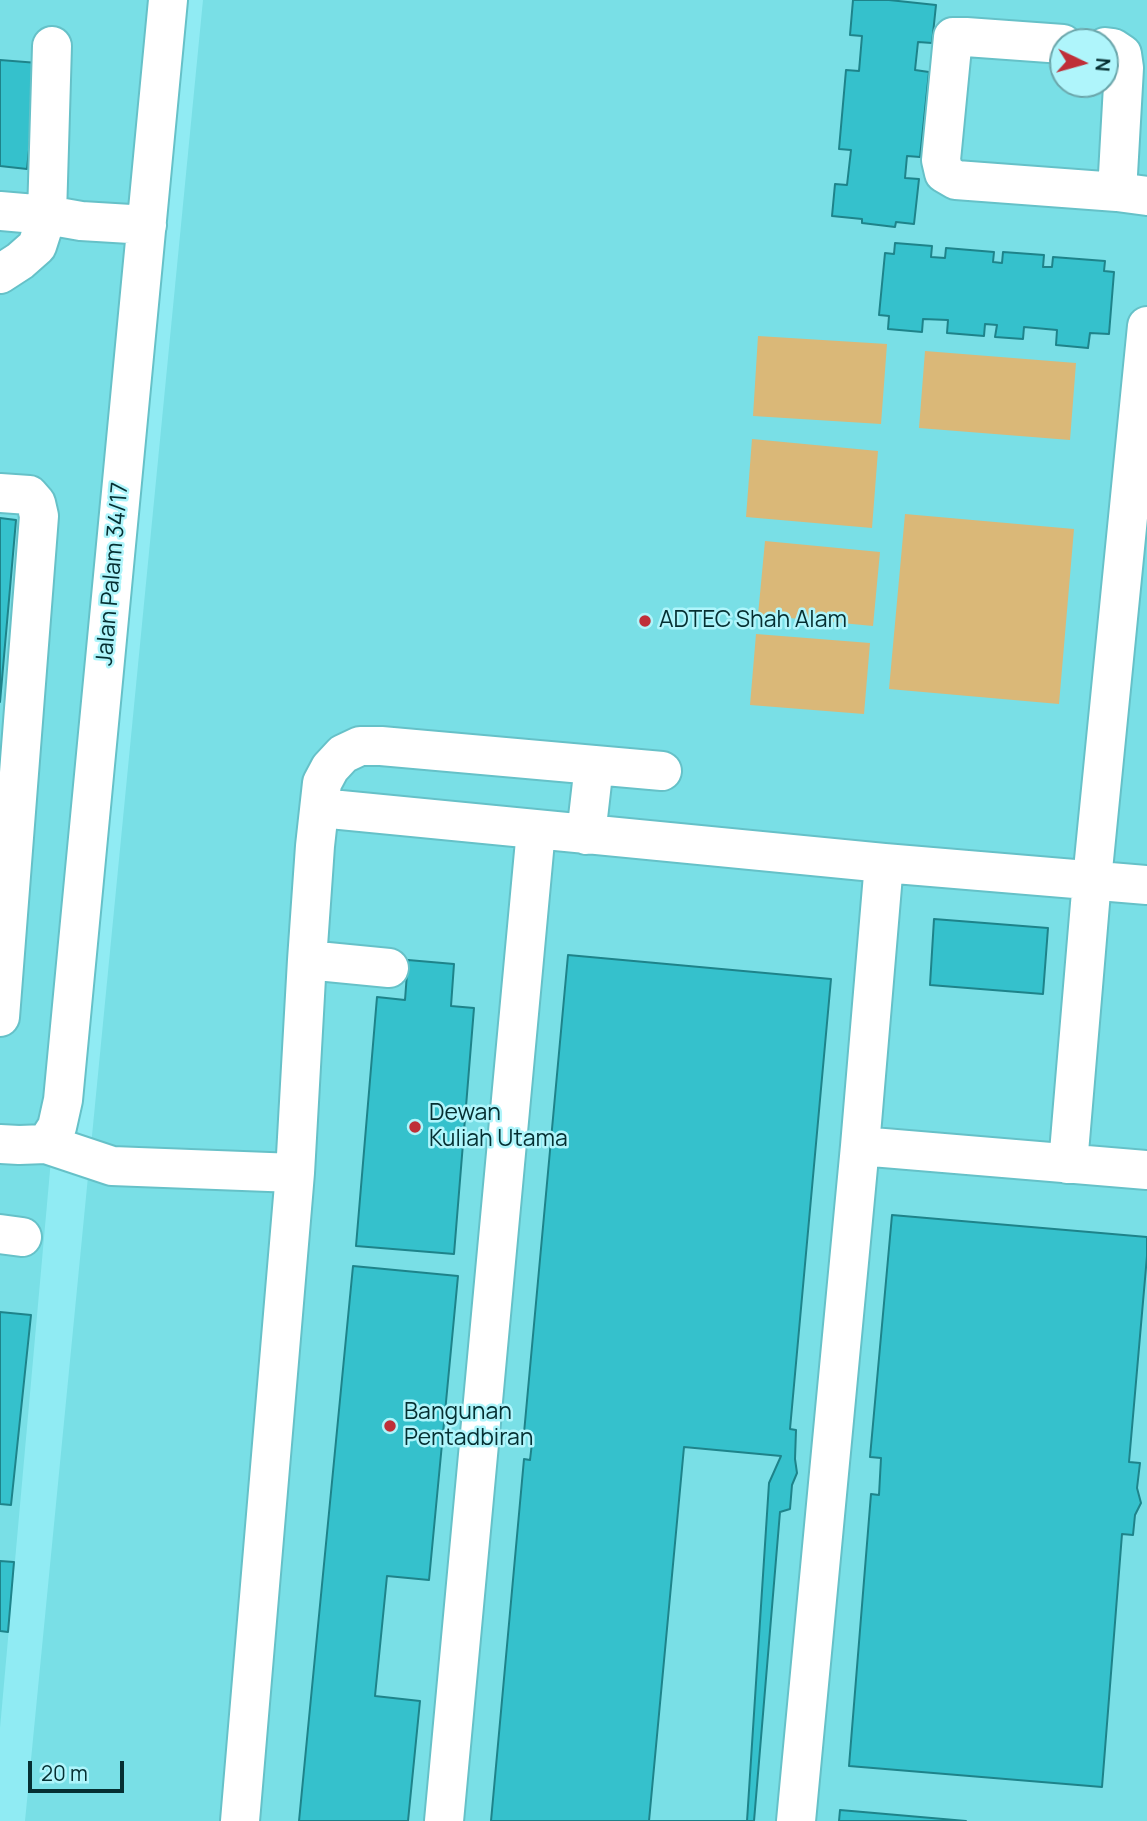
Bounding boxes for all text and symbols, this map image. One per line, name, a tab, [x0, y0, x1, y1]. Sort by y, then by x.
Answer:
north arrow	[1049, 28, 1119, 98]
text: N	[1089, 57, 1116, 73]
street label: Jalan Palam 34/17	[91, 481, 135, 667]
place label: ADTEC Shah Alam	[659, 607, 847, 635]
marker: ADTEC Shah Alam	[637, 613, 653, 629]
place label: Dewan Kuliah Utama	[429, 1100, 568, 1154]
marker: Dewan Kuliah Utama	[407, 1119, 423, 1135]
place label: Bangunan Pentadbiran	[404, 1399, 533, 1453]
marker: Bangunan Pentadbiran	[382, 1418, 398, 1434]
scale bar	[32, 1748, 128, 1792]
text: 20 m	[41, 1759, 88, 1787]

